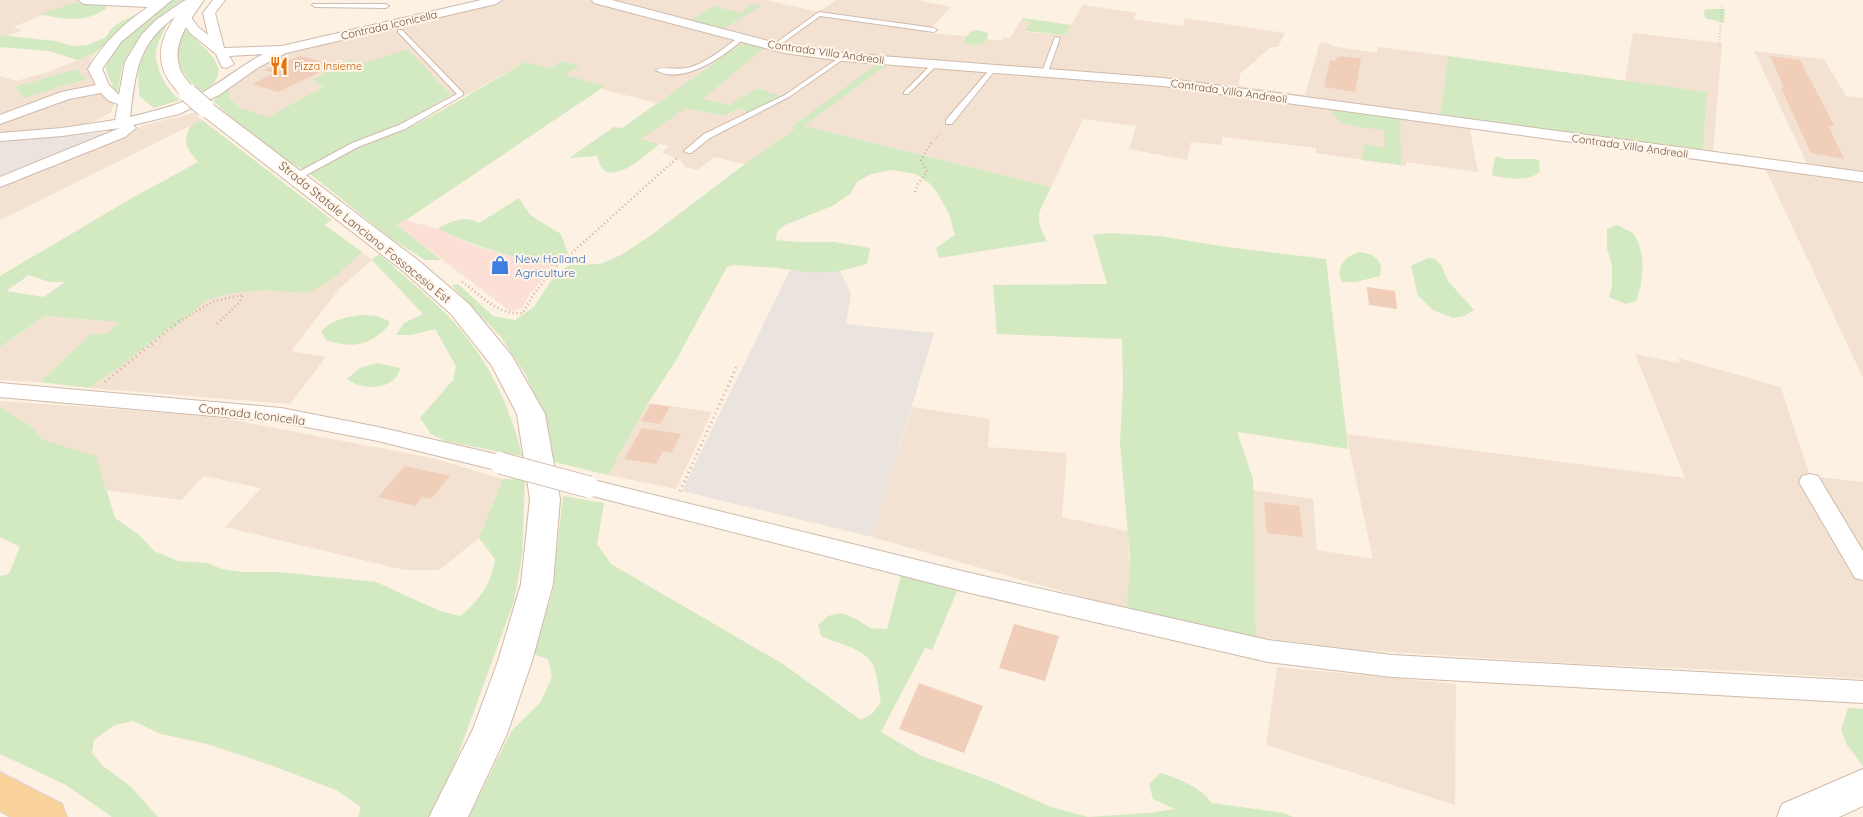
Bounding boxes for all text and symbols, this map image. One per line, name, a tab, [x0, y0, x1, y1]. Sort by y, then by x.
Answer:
street label: Contrada Iconicella	[339, 7, 439, 43]
street label: Contrada Villa Andreoli	[767, 37, 885, 67]
restaurant icon: Pizza Insieme	[268, 55, 290, 77]
place label: Pizza Insieme	[294, 59, 362, 73]
street label: Contrada Villa Andreoli	[1170, 76, 1288, 106]
street label: Contrada Villa Andreoli	[1571, 131, 1689, 161]
street label: Strada Statale Lanciano Fossacesia Est	[276, 158, 454, 306]
place label: New Holland Agriculture	[515, 251, 586, 280]
shop icon: New Holland Agriculture	[489, 254, 511, 276]
street label: Contrada Iconicella	[198, 400, 306, 428]

